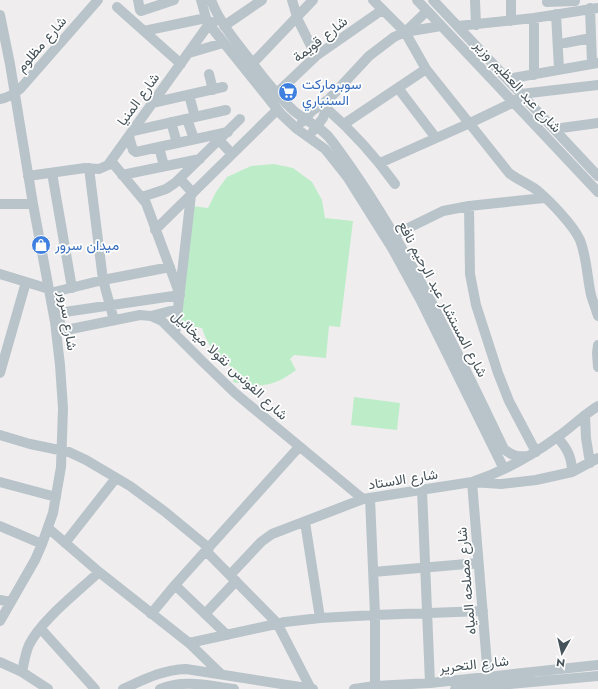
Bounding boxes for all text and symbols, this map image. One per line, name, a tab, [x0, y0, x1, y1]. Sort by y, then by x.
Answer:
street label: شارع قويمة	[288, 11, 352, 68]
street label: شارع مظلوم	[11, 12, 72, 77]
street label: شارع عبد العظيم وزير	[468, 34, 566, 137]
street label: شارع المنيا	[112, 68, 165, 130]
place label: سوبرماركت السنباري	[302, 74, 362, 112]
supermarket icon: سوبرماركت السنباري	[277, 81, 299, 103]
street label: شارع المستشار عبد الرحيم نافع	[392, 217, 493, 381]
shop icon: ميدان سرور	[30, 234, 52, 256]
place label: ميدان سرور	[54, 235, 119, 255]
street label: شارع سرور	[52, 289, 83, 352]
street label: شارع الفونس نقولا ميخائيل	[167, 306, 293, 425]
street label: شارع الاستاد	[367, 464, 439, 495]
street label: شارع مصلحه المياه	[451, 526, 482, 636]
north arrow	[542, 633, 582, 673]
street label: شارع التحرير	[437, 650, 510, 679]
text: N	[555, 654, 566, 671]

